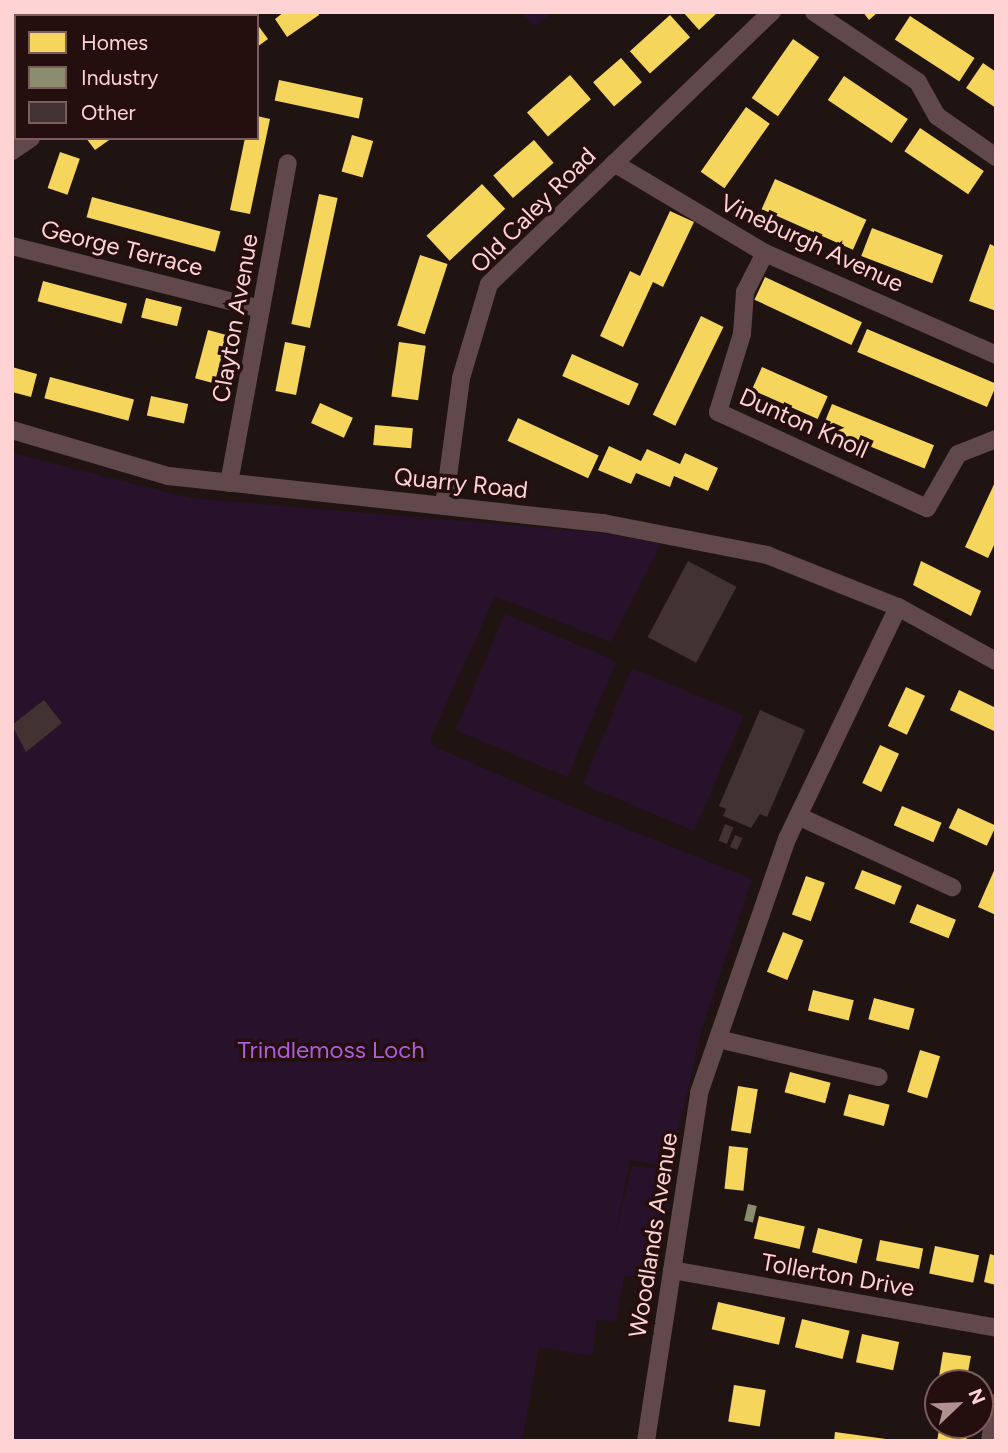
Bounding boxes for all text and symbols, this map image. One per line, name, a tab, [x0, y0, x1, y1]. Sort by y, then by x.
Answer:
legend	[14, 14, 259, 140]
text: Homes	[81, 30, 148, 55]
text: Industry	[81, 65, 158, 90]
text: Other	[81, 100, 136, 125]
street label: Old Caley Road	[464, 141, 602, 279]
street label: Vineburgh Avenue	[716, 188, 908, 298]
street label: George Terrace	[38, 214, 206, 282]
street label: Clayton Avenue	[206, 231, 264, 405]
street label: Dunton Knoll	[735, 382, 873, 464]
street label: Quarry Road	[393, 462, 529, 504]
park label: Trindlemoss Loch	[237, 1036, 425, 1064]
street label: Woodlands Avenue	[623, 1130, 683, 1340]
street label: Tollerton Drive	[759, 1247, 917, 1303]
north arrow	[924, 1369, 994, 1439]
text: N	[963, 1385, 990, 1408]

